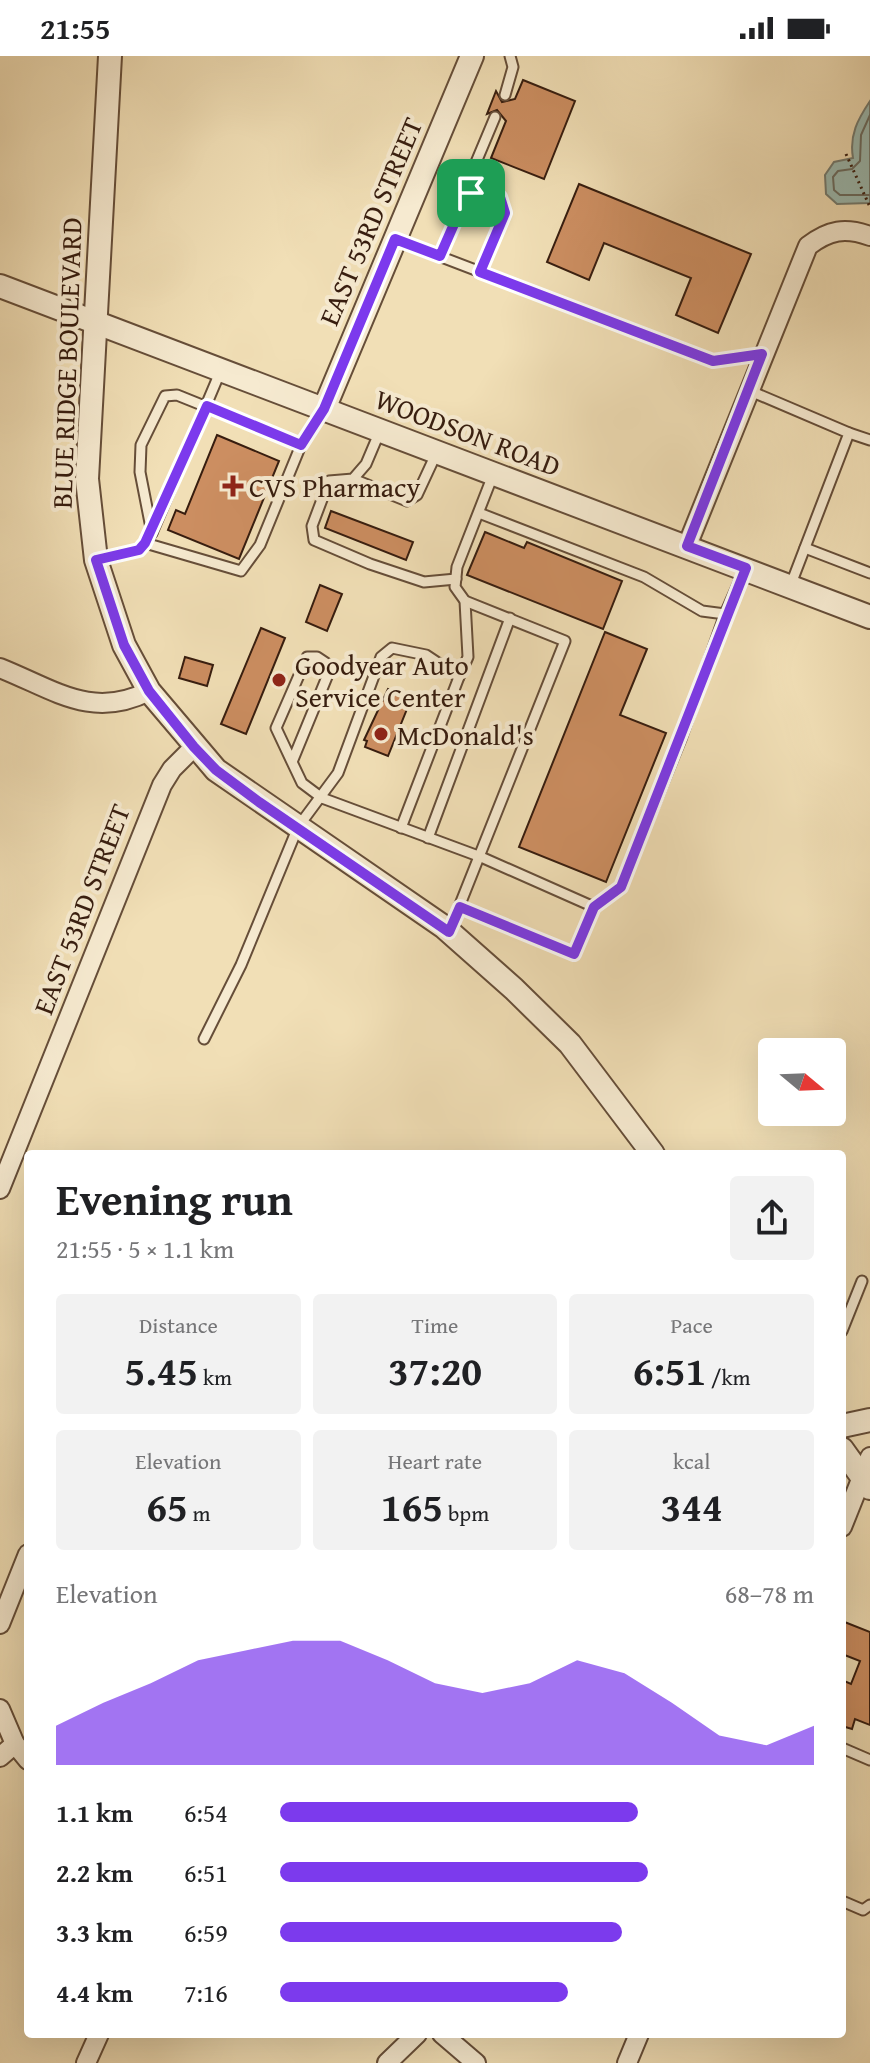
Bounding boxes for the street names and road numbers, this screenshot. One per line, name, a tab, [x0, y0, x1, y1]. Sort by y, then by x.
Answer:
street label: EAST 53RD STREET	[308, 110, 432, 331]
street label: BLUE RIDGE BOULEVARD	[40, 217, 92, 509]
street label: WOODSON ROAD	[369, 378, 567, 486]
street label: EAST 53RD STREET	[22, 798, 140, 1020]

